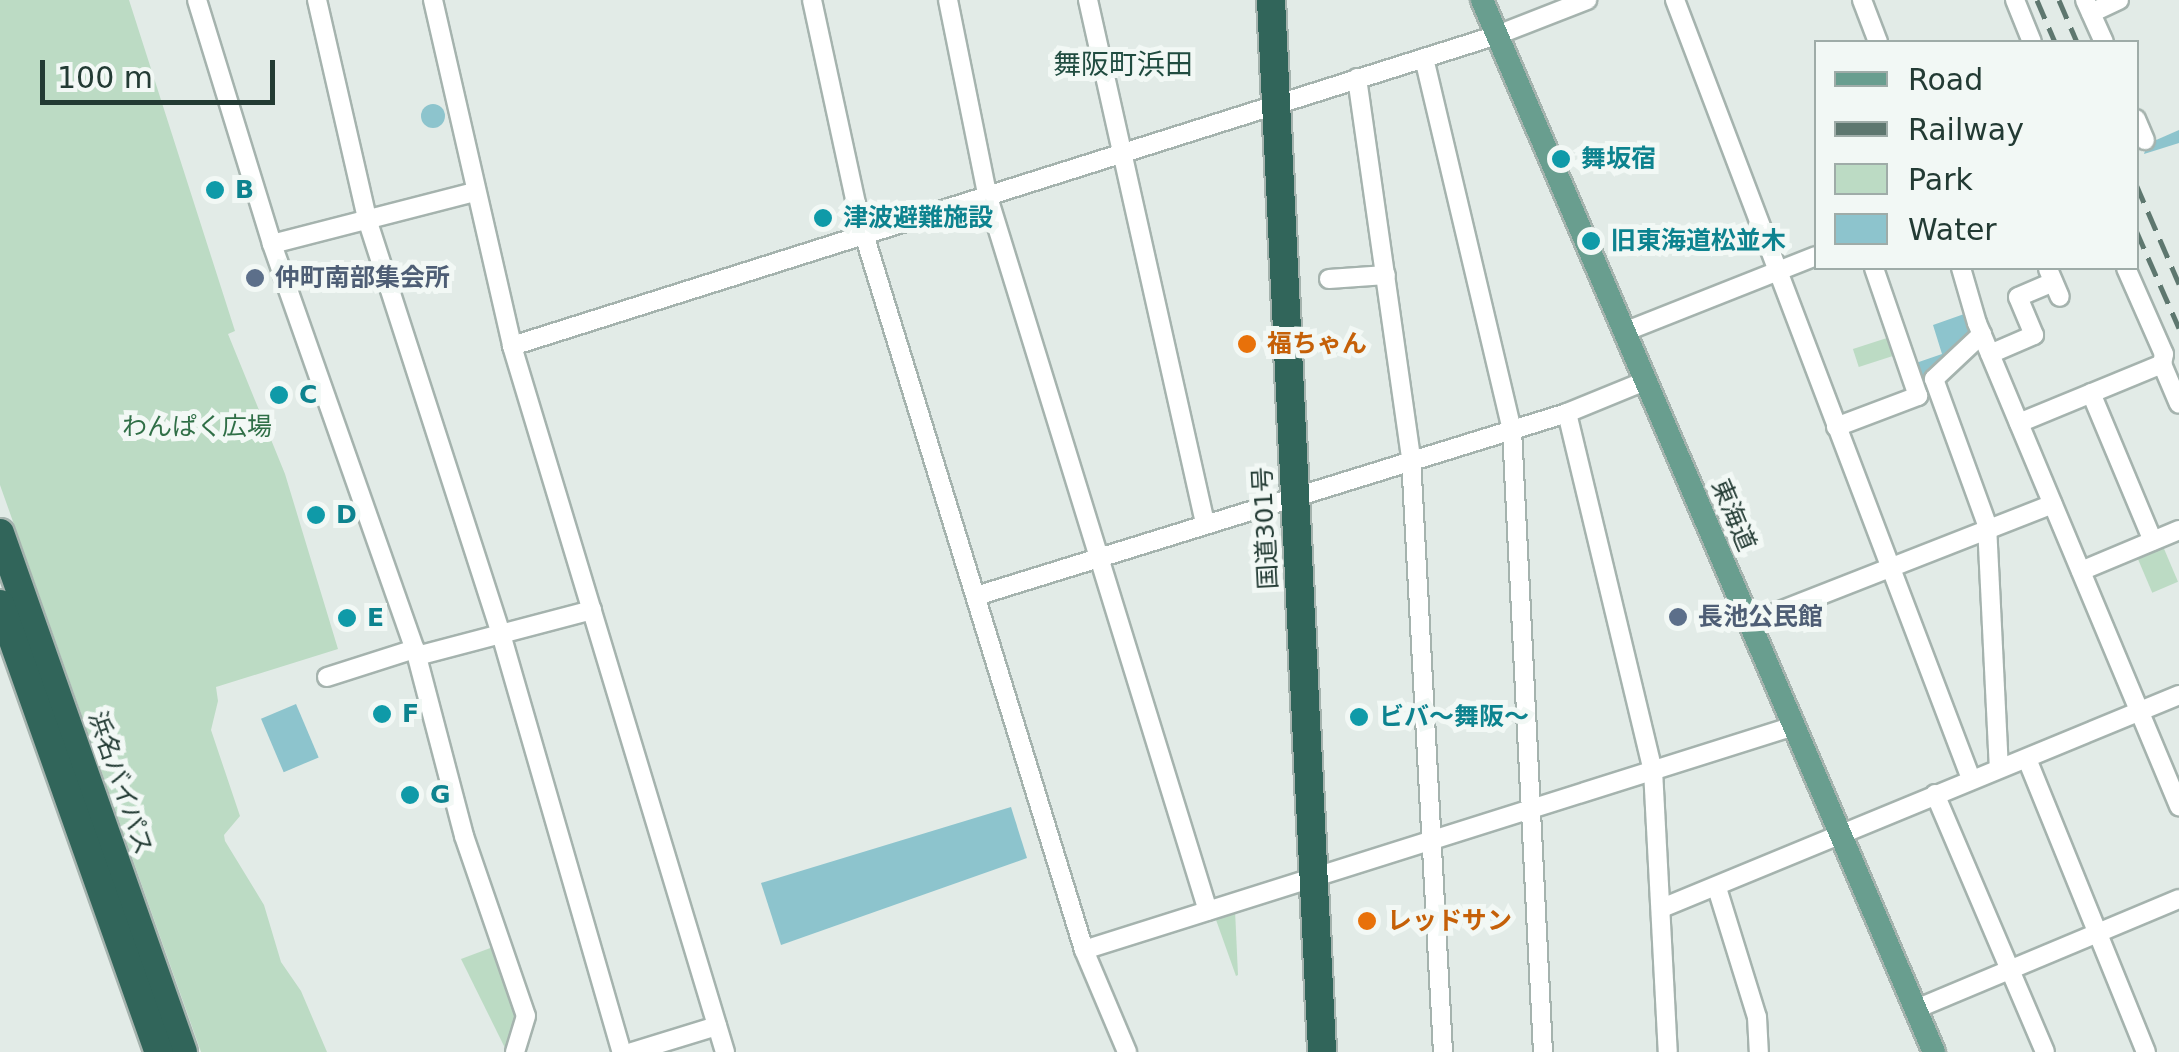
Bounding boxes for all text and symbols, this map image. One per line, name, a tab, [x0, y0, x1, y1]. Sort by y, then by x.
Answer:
scale bar	[45, 40, 280, 102]
legend	[1814, 40, 2139, 270]
district label: 舞阪町浜田	[1053, 48, 1193, 82]
text: 100 m	[57, 60, 153, 95]
text: Road	[1908, 62, 1983, 97]
text: Railway	[1908, 112, 2024, 147]
place label: 舞坂宿	[1581, 144, 1656, 174]
marker: 舞坂宿	[1550, 148, 1572, 170]
text: Park	[1908, 162, 1973, 197]
place label: B	[235, 175, 254, 205]
marker: B	[204, 179, 226, 201]
place label: 津波避難施設	[843, 203, 993, 233]
marker: 津波避難施設	[812, 207, 834, 229]
text: Water	[1908, 212, 1997, 247]
place label: 旧東海道松並木	[1611, 226, 1786, 256]
marker: 旧東海道松並木	[1580, 230, 1602, 252]
place label: 仲町南部集会所	[275, 263, 450, 293]
marker: 仲町南部集会所	[244, 267, 266, 289]
place label: 福ちゃん	[1267, 329, 1367, 359]
marker: 福ちゃん	[1236, 333, 1258, 355]
place label: C	[299, 380, 317, 410]
marker: C	[268, 384, 290, 406]
park label: わんぱく広場	[122, 412, 272, 442]
street label: 国道301号	[1248, 466, 1284, 590]
street label: 東海道	[1705, 475, 1761, 555]
place label: D	[336, 500, 357, 530]
marker: D	[305, 504, 327, 526]
place label: 長池公民館	[1698, 602, 1823, 632]
place label: E	[367, 603, 384, 633]
marker: 長池公民館	[1667, 606, 1689, 628]
marker: E	[336, 607, 358, 629]
place label: F	[402, 699, 419, 729]
place label: ビバ～舞阪～	[1379, 702, 1529, 732]
marker: F	[371, 703, 393, 725]
marker: ビバ～舞阪～	[1348, 706, 1370, 728]
street label: 浜名バイパス	[81, 707, 159, 859]
place label: G	[430, 780, 451, 810]
marker: G	[399, 784, 421, 806]
place label: レッドサン	[1387, 906, 1512, 936]
marker: レッドサン	[1356, 910, 1378, 932]

